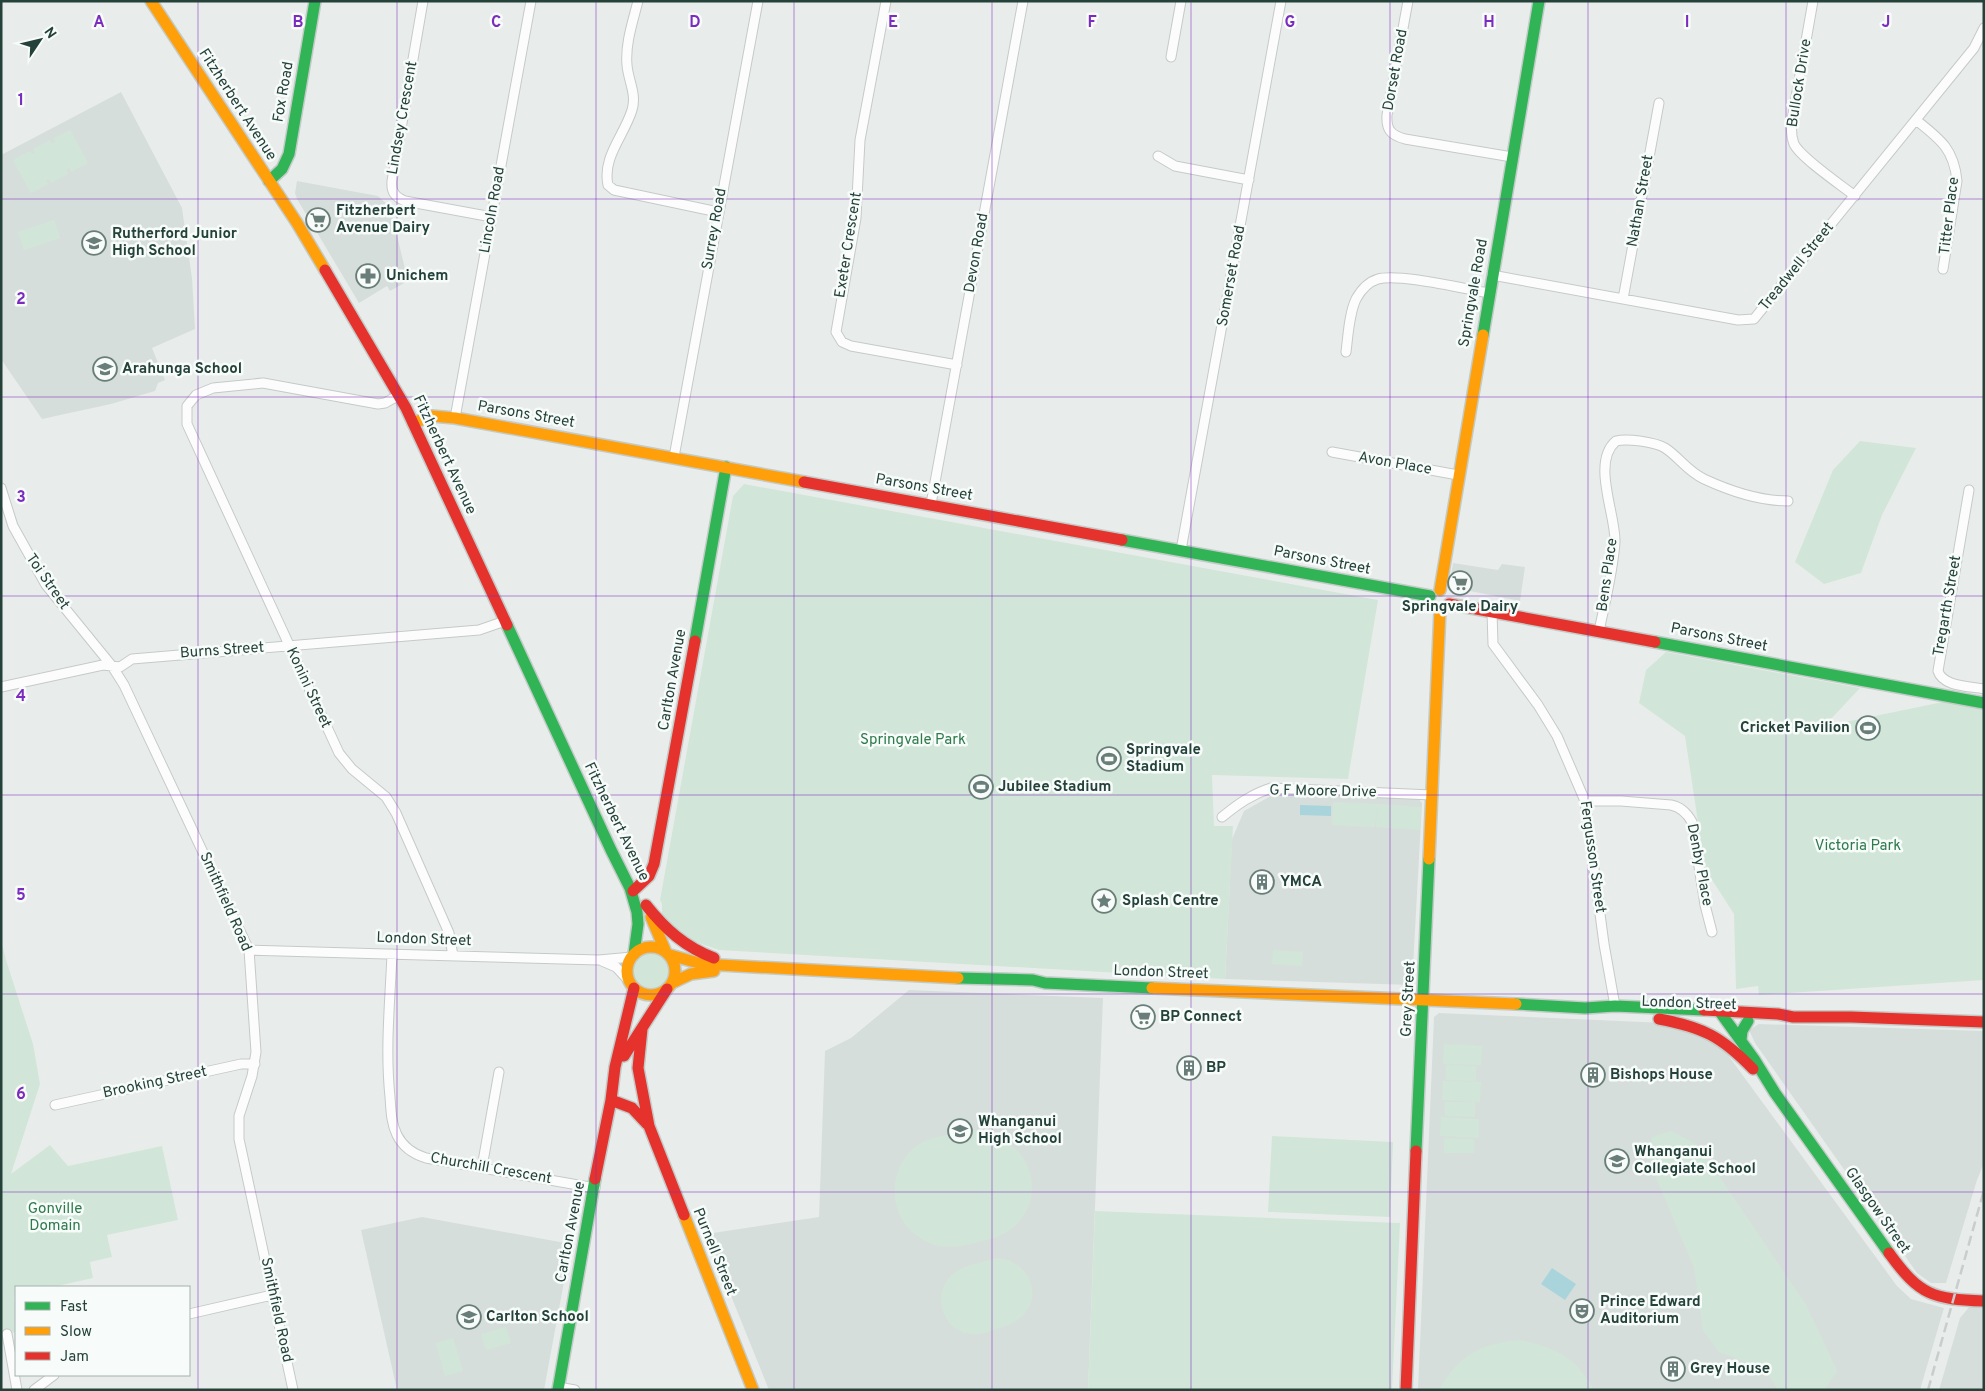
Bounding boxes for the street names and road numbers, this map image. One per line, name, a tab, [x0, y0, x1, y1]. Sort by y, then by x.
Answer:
street label: Dorset Road	[1379, 28, 1413, 112]
street label: Bullock Drive	[1784, 37, 1816, 129]
street label: Fitzherbert Avenue	[194, 45, 280, 165]
street label: Fox Road	[269, 60, 299, 124]
street label: Lindsey Crescent	[384, 60, 422, 176]
street label: Nathan Street	[1624, 154, 1658, 248]
street label: Lincoln Road	[476, 165, 510, 255]
street label: Titter Place	[1936, 176, 1964, 256]
street label: Surrey Road	[698, 187, 732, 271]
street label: Exeter Crescent	[831, 191, 867, 299]
street label: Devon Road	[961, 212, 993, 294]
street label: Treadwell Street	[1755, 219, 1839, 315]
street label: Somerset Road	[1214, 224, 1250, 328]
street label: Springvale Road	[1455, 237, 1493, 349]
street label: Fitzherbert Avenue	[408, 392, 480, 518]
street label: Parsons Street	[476, 397, 576, 433]
street label: Avon Place	[1357, 448, 1433, 480]
street label: Parsons Street	[874, 470, 974, 506]
street label: Bens Place	[1593, 537, 1623, 613]
street label: Parsons Street	[1272, 542, 1372, 580]
street label: Toi Street	[21, 550, 73, 614]
street label: Tregarth Street	[1930, 554, 1966, 658]
street label: Parsons Street	[1669, 619, 1769, 657]
street label: Carlton Avenue	[655, 628, 691, 732]
street label: Burns Street	[179, 639, 265, 663]
street label: Konini Street	[281, 644, 335, 732]
street label: Fitzherbert Avenue	[579, 760, 653, 884]
street label: G F Moore Drive	[1269, 782, 1377, 802]
street label: Fergusson Street	[1575, 800, 1609, 914]
street label: Denby Place	[1682, 822, 1716, 908]
street label: Smithfield Road	[195, 849, 255, 955]
street label: London Street	[376, 929, 472, 951]
street label: Grey Street	[1398, 960, 1420, 1038]
street label: London Street	[1113, 962, 1209, 984]
street label: London Street	[1641, 993, 1737, 1015]
street label: Brooking Street	[101, 1063, 209, 1103]
street label: Churchill Crescent	[429, 1149, 553, 1189]
street label: Glasgow Street	[1840, 1164, 1914, 1258]
street label: Carlton Avenue	[552, 1180, 590, 1284]
street label: Purnell Street	[688, 1205, 740, 1299]
street label: Smithfield Road	[256, 1256, 296, 1364]

